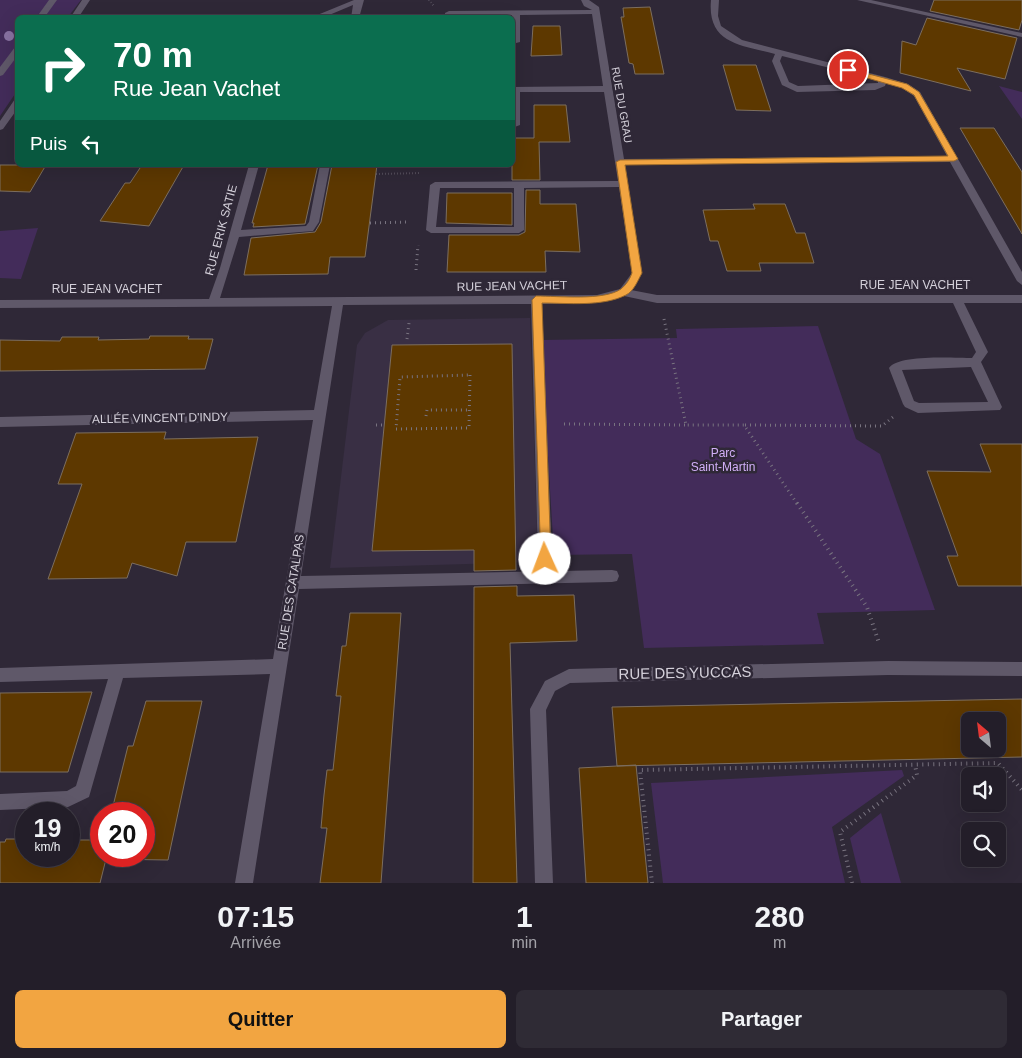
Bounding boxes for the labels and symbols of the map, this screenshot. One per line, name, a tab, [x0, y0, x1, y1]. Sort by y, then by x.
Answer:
pin	[827, 49, 869, 91]
street label: RUE DU GRAU	[609, 66, 635, 144]
street label: RUE ERIK SATIE	[202, 183, 240, 277]
street label: RUE JEAN VACHET	[457, 278, 568, 294]
street label: RUE JEAN VACHET	[860, 278, 971, 292]
street label: RUE JEAN VACHET	[52, 282, 163, 296]
street label: ALLÉE VINCENT D'INDY	[92, 409, 228, 426]
park label: Parc Saint-Martin	[691, 446, 755, 474]
position arrow	[518, 532, 570, 584]
street label: RUE DES CATALPAS	[275, 533, 307, 651]
street label: RUE DES YUCCAS	[618, 663, 752, 682]
north arrow	[961, 712, 1006, 758]
speed limit sign: 20	[90, 802, 155, 867]

